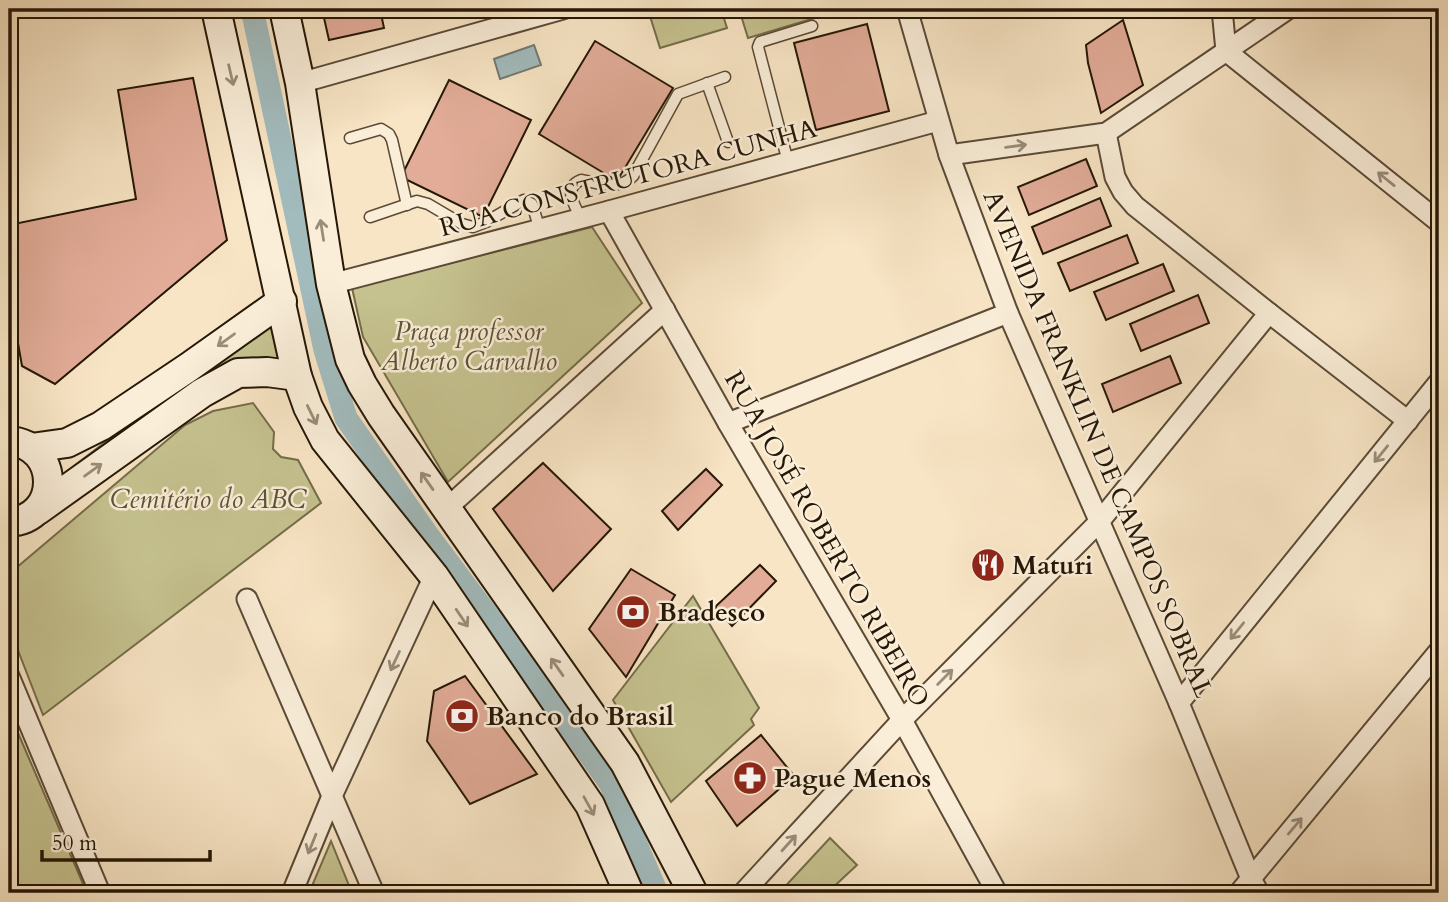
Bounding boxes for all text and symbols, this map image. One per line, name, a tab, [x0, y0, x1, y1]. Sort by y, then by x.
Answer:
one-way arrow	[225, 63, 239, 86]
street label: RUA CONSTRUTORA CUNHA	[436, 111, 821, 245]
one-way arrow	[1004, 139, 1027, 152]
one-way arrow	[1377, 172, 1396, 187]
street label: AVENIDA FRANKLIN DE CAMPOS SOBRAL	[975, 185, 1221, 703]
one-way arrow	[315, 219, 328, 242]
park label: Praça professor Alberto Carvalho	[380, 314, 557, 379]
one-way arrow	[217, 333, 236, 347]
street label: RUA JOSÉ ROBERTO RIBEIRO	[716, 365, 938, 713]
one-way arrow	[306, 404, 320, 425]
one-way arrow	[1373, 445, 1388, 463]
one-way arrow	[83, 463, 102, 477]
one-way arrow	[420, 472, 434, 491]
park label: Cemitério do ABC	[110, 482, 308, 517]
restaurant icon: Maturi	[969, 546, 1007, 584]
place label: Maturi	[1012, 548, 1093, 583]
bank icon: Bradesco	[614, 593, 652, 631]
place label: Bradesco	[658, 595, 765, 630]
one-way arrow	[455, 607, 469, 627]
one-way arrow	[1230, 622, 1245, 640]
one-way arrow	[388, 650, 401, 671]
one-way arrow	[550, 658, 564, 677]
one-way arrow	[936, 668, 953, 685]
bank icon: Banco do Brasil	[443, 697, 481, 735]
place label: Banco do Brasil	[486, 699, 674, 734]
pharmacy icon: Pague Menos	[731, 759, 769, 797]
place label: Pague Menos	[774, 761, 931, 796]
one-way arrow	[583, 795, 596, 816]
scale bar	[42, 818, 210, 862]
one-way arrow	[1287, 818, 1302, 836]
text: 50 m	[52, 829, 97, 858]
one-way arrow	[305, 833, 318, 855]
one-way arrow	[781, 835, 798, 852]

